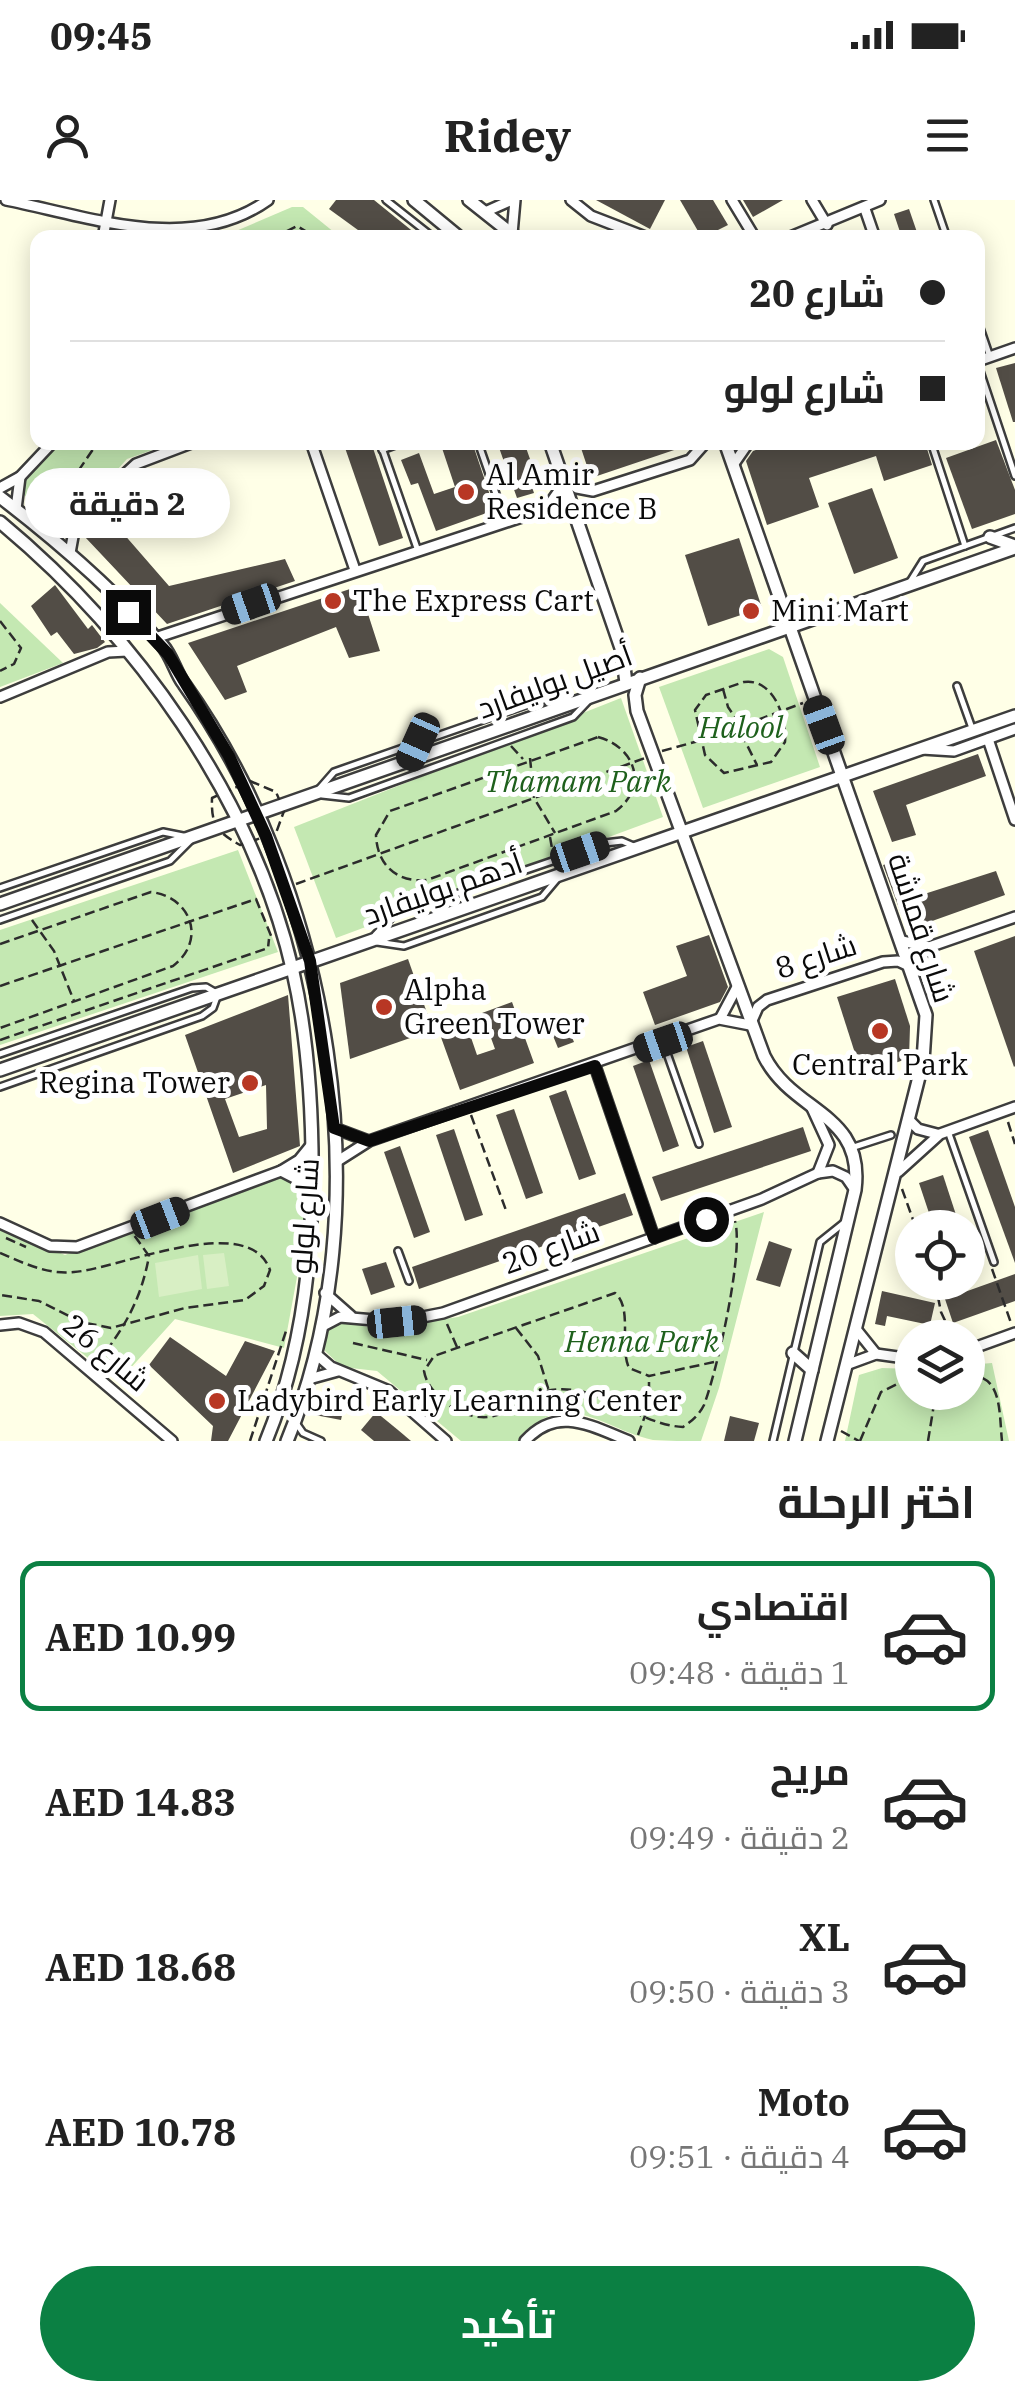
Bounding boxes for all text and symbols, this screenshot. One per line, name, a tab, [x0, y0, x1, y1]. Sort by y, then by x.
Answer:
text: 09:45	[50, 11, 153, 60]
text: Ridey	[444, 106, 571, 164]
icon: person	[40, 108, 95, 163]
icon: menu	[920, 108, 975, 163]
text: شارع 20	[749, 268, 885, 317]
text: شارع لولو	[724, 364, 885, 413]
place label: Al Amir Residence B	[486, 454, 658, 527]
callout: 2 دقيقة	[26, 467, 230, 537]
marker: Al Amir Residence B	[455, 481, 477, 503]
text: 2 دقيقة	[69, 482, 186, 524]
car	[218, 580, 284, 628]
place label: The Express Cart	[353, 580, 594, 619]
route end	[106, 590, 151, 635]
marker: The Express Cart	[322, 590, 344, 612]
place label: Mini Mart	[771, 590, 909, 629]
marker: Mini Mart	[740, 600, 762, 622]
street label: أصيل بوليفارد	[472, 635, 637, 727]
car	[800, 692, 848, 758]
park label: Halool	[698, 707, 784, 746]
car	[392, 708, 444, 776]
park label: Thamam Park	[485, 761, 672, 800]
car	[547, 828, 613, 876]
street label: أدهم بوليفارد	[358, 842, 528, 935]
street label: شارع قماشة	[878, 848, 965, 1008]
street label: شارع 8	[770, 924, 862, 989]
place label: Alpha Green Tower	[404, 969, 585, 1042]
marker: Alpha Green Tower	[373, 996, 395, 1018]
car	[630, 1018, 696, 1066]
marker: Central Park	[869, 1020, 891, 1042]
place label: Central Park	[792, 1044, 969, 1083]
place label: Regina Tower	[39, 1062, 230, 1101]
marker: Regina Tower	[239, 1072, 261, 1094]
street label: شارع لولو	[280, 1157, 329, 1275]
car	[127, 1193, 193, 1243]
route start	[684, 1197, 729, 1242]
map controls	[895, 1210, 985, 1410]
button: locate	[895, 1210, 985, 1300]
street label: شارع 20	[496, 1211, 605, 1284]
street label: شارع 26	[54, 1304, 158, 1401]
car	[366, 1304, 428, 1340]
button: layers	[895, 1320, 985, 1410]
park label: Henna Park	[564, 1321, 719, 1360]
place label: Ladybird Early Learning Center	[237, 1380, 682, 1419]
marker: Ladybird Early Learning Center	[206, 1390, 228, 1412]
text: اختر الرحلة	[778, 1472, 975, 1530]
text: اقتصادي	[697, 1581, 850, 1630]
icon: car	[880, 1591, 970, 1681]
text: AED 10.99	[45, 1612, 236, 1661]
text: 1 دقيقة · 09:48	[629, 1651, 850, 1693]
text: مريح	[770, 1746, 850, 1795]
icon: car	[880, 1756, 970, 1846]
text: AED 14.83	[45, 1777, 236, 1826]
text: 2 دقيقة · 09:49	[629, 1816, 850, 1858]
text: XL	[799, 1912, 850, 1961]
icon: car	[880, 1921, 970, 2011]
text: AED 18.68	[45, 1942, 236, 1991]
text: 3 دقيقة · 09:50	[629, 1970, 850, 2012]
text: Moto	[758, 2077, 850, 2126]
icon: car	[880, 2086, 970, 2176]
text: AED 10.78	[45, 2107, 236, 2156]
text: 4 دقيقة · 09:51	[629, 2135, 850, 2177]
button: تأكيد	[40, 2266, 975, 2381]

